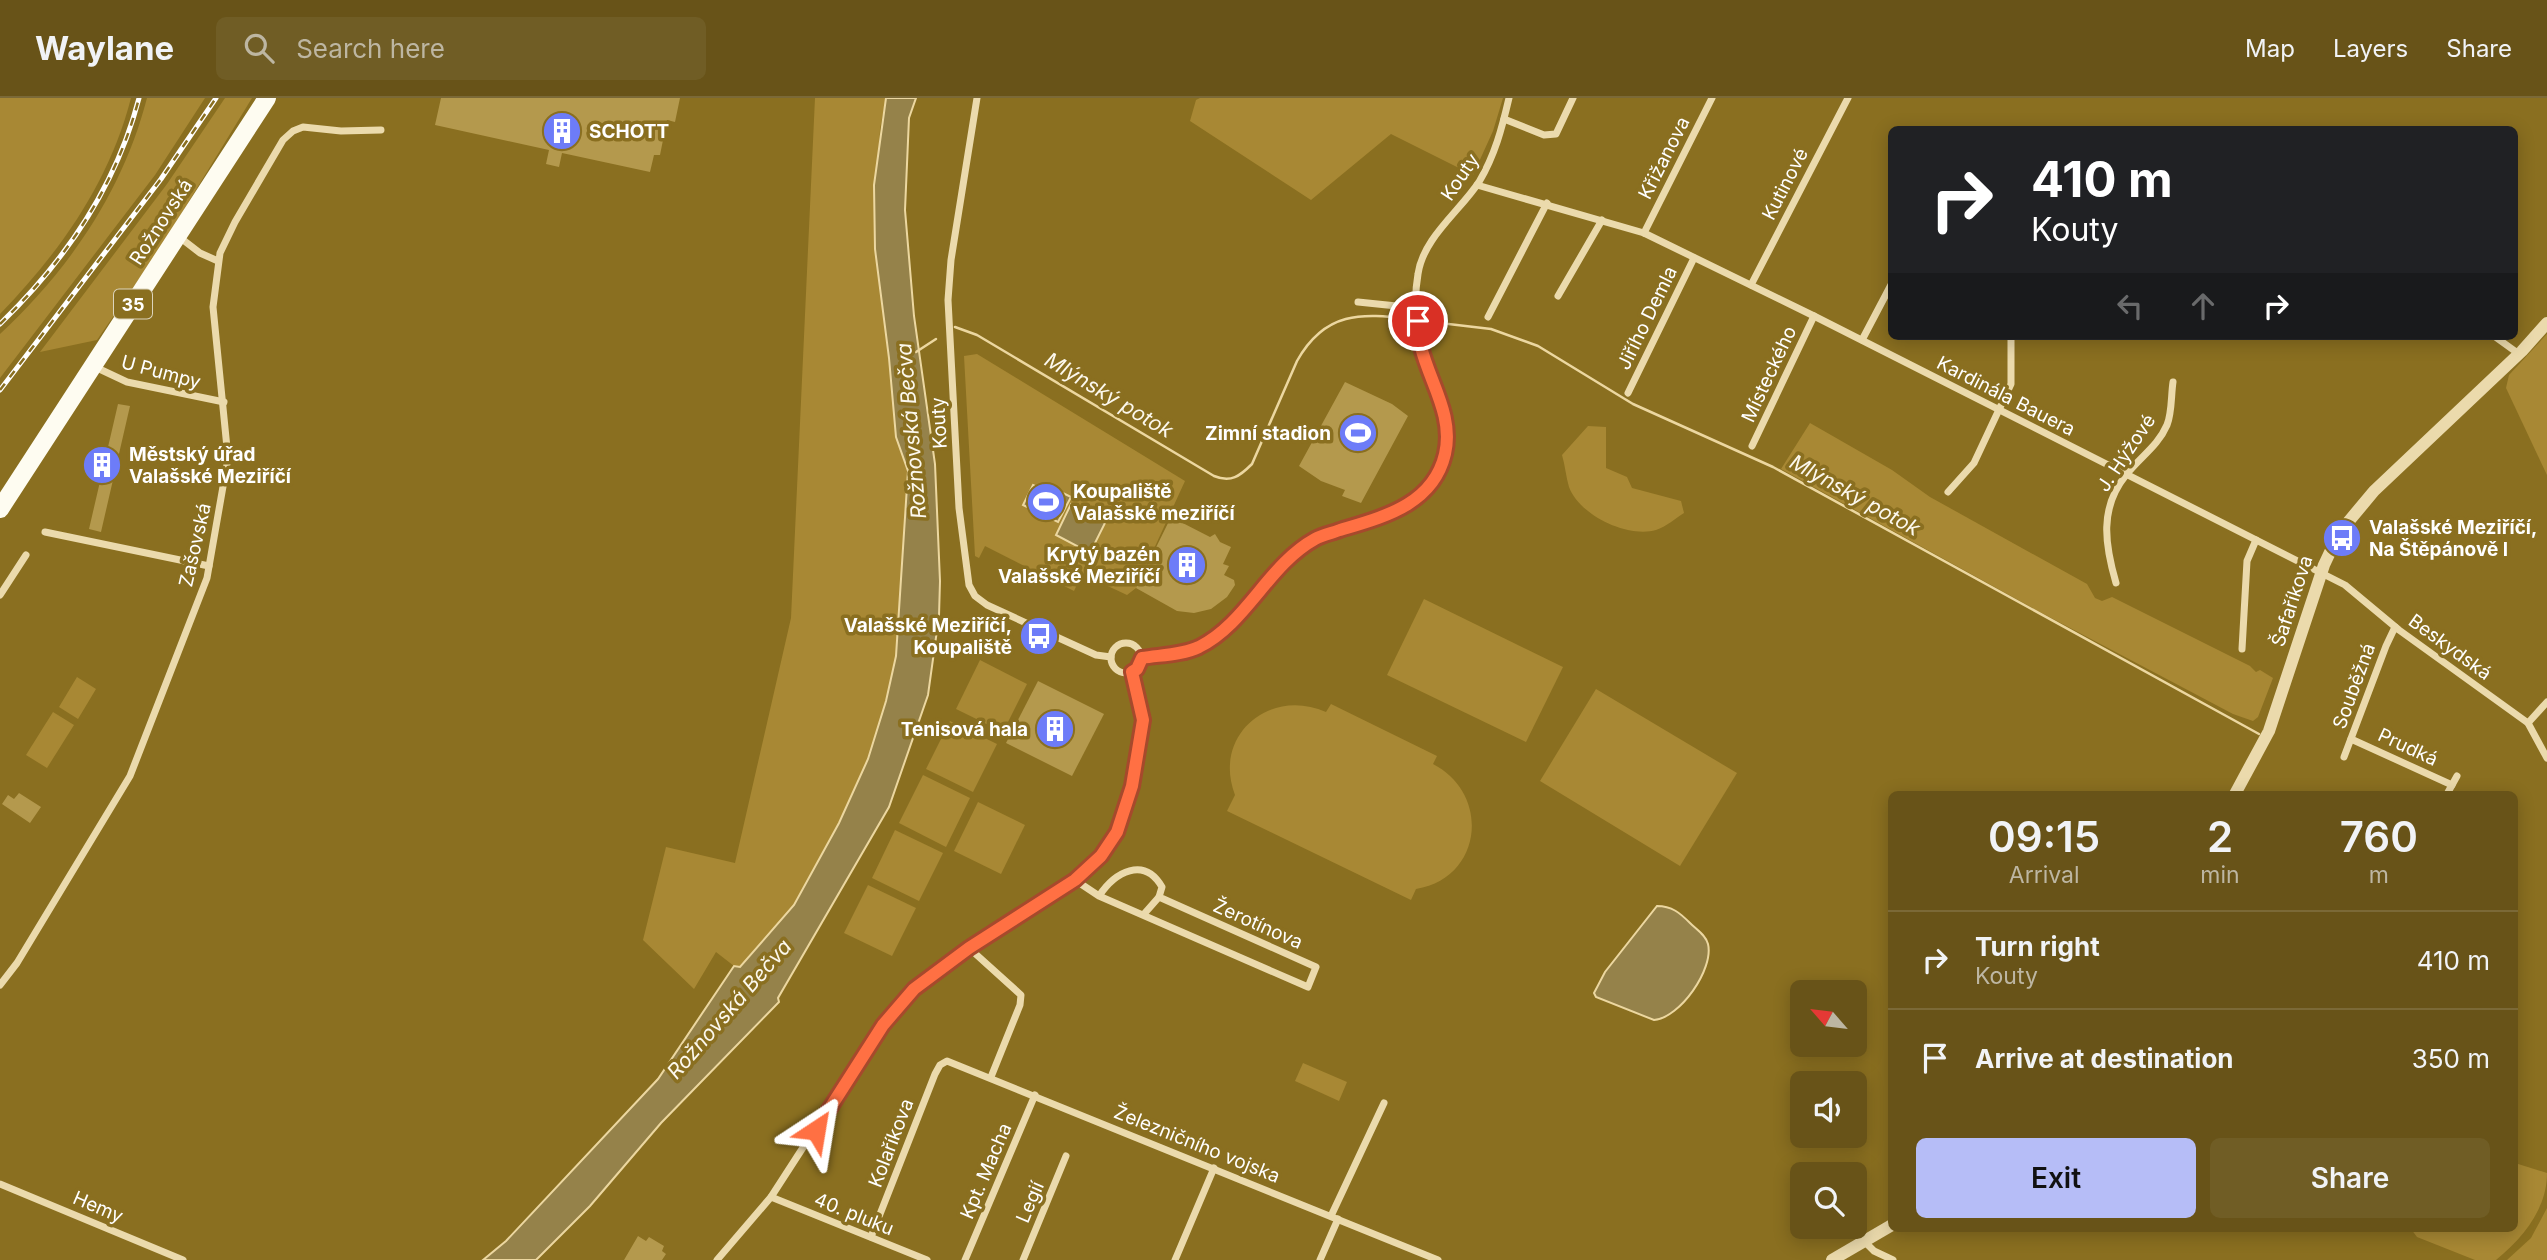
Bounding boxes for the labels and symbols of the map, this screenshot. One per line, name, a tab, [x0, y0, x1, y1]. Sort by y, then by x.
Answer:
building icon: SCHOTT	[541, 110, 583, 152]
street label: Křižanova	[1633, 113, 1695, 203]
place label: SCHOTT	[589, 120, 669, 143]
street label: Kutinové	[1757, 144, 1813, 224]
street label: Kouty	[1436, 149, 1484, 205]
street label: Rožnovská	[125, 175, 197, 269]
street label: Jiřího Demla	[1612, 263, 1682, 373]
road number: 35	[114, 289, 152, 318]
pin	[1388, 291, 1448, 351]
street label: Místeckého	[1737, 322, 1801, 426]
water label: Rožnovská Bečva	[891, 342, 931, 520]
water label: Mlýnský potok	[1040, 347, 1178, 443]
street label: U Pumpy	[119, 350, 204, 394]
street label: Kardinála Bauera	[1933, 351, 2079, 441]
street label: Kouty	[926, 396, 952, 450]
street label: J. Hýžové	[2092, 410, 2160, 496]
sports icon: Zimní stadion	[1337, 412, 1379, 454]
place label: Zimní stadion	[1205, 422, 1331, 445]
place label: Městský úřad Valašské Meziříčí	[129, 443, 292, 488]
building icon: Městský úřad Valašské Meziříčí	[81, 444, 123, 486]
water label: Mlýnský potok	[1786, 449, 1925, 541]
place label: Koupaliště Valašské meziříčí	[1073, 480, 1235, 525]
sports icon: Koupaliště Valašské meziříčí	[1025, 481, 1067, 523]
street label: Zašovská	[174, 501, 216, 589]
place label: Valašské Meziříčí, Na Štěpánově I	[2369, 516, 2537, 561]
bus stop icon: Valašské Meziříčí, Na Štěpánově I	[2321, 517, 2363, 559]
place label: Krytý bazén Valašské Meziříčí	[998, 543, 1161, 588]
building icon: Krytý bazén Valašské Meziříčí	[1166, 544, 1208, 586]
street label: Šafaříkova	[2266, 552, 2318, 650]
street label: Beskydská	[2404, 609, 2496, 685]
place label: Valašské Meziříčí, Koupaliště	[844, 614, 1012, 659]
bus stop icon: Valašské Meziříčí, Koupaliště	[1018, 615, 1060, 657]
street label: Souběžná	[2328, 640, 2380, 732]
building icon: Tenisová hala	[1034, 708, 1076, 750]
place label: Tenisová hala	[901, 718, 1028, 741]
street label: Prudká	[2374, 723, 2442, 771]
street label: Žerotínova	[1210, 894, 1306, 954]
water label: Rožnovská Bečva	[662, 934, 796, 1084]
north arrow	[1790, 980, 1867, 1057]
position arrow	[779, 1093, 853, 1167]
street label: Kolaříkova	[864, 1095, 918, 1191]
street label: Železničního vojska	[1111, 1100, 1283, 1188]
street label: Kpt. Macha	[955, 1120, 1017, 1222]
street label: Legií	[1011, 1178, 1049, 1226]
street label: Hemy	[69, 1186, 127, 1228]
street label: 40. pluku	[811, 1188, 897, 1240]

